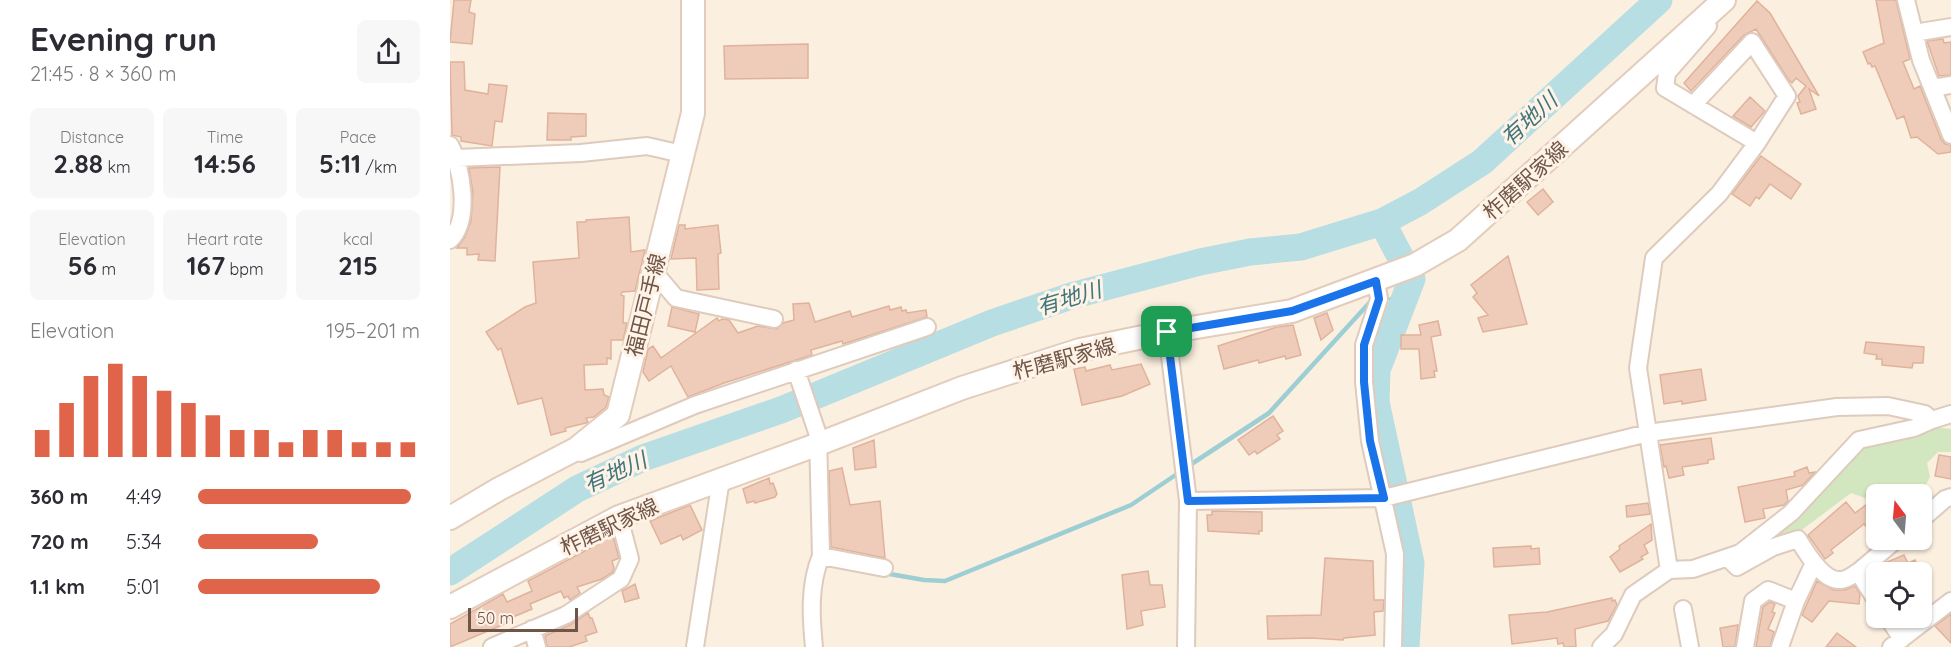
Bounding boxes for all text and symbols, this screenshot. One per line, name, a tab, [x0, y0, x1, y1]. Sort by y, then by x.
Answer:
text: Evening run	[30, 18, 217, 59]
button: share	[357, 20, 420, 83]
text: 21:45 · 8 × 360 m	[30, 61, 176, 86]
water label: 有地川	[1495, 85, 1564, 151]
text: Distance	[60, 127, 124, 147]
text: Time	[207, 127, 243, 147]
text: Pace	[340, 127, 376, 147]
street label: 柞磨駅家線	[1477, 135, 1573, 225]
text: 2.88	[53, 147, 103, 180]
text: 14:56	[194, 147, 256, 180]
text: 5:11	[319, 147, 361, 180]
text: km	[103, 157, 131, 177]
text: /km	[361, 157, 397, 177]
text: Elevation	[58, 229, 126, 249]
text: Heart rate	[187, 229, 263, 249]
text: kcal	[343, 229, 373, 249]
text: 56	[68, 249, 97, 282]
text: 167	[186, 249, 225, 282]
text: 215	[338, 249, 378, 282]
street label: 福田戸手線	[620, 251, 670, 359]
text: m	[97, 259, 116, 279]
text: bpm	[225, 259, 264, 279]
water label: 有地川	[1033, 274, 1107, 321]
pin	[1141, 306, 1192, 357]
icon: arrive	[1150, 315, 1183, 348]
text: Elevation	[30, 318, 114, 343]
text: 195–201 m	[326, 318, 420, 343]
street label: 柞磨駅家線	[1010, 332, 1118, 384]
water label: 有地川	[579, 445, 653, 498]
text: 360 m	[30, 484, 88, 509]
text: 4:49	[126, 484, 162, 509]
north arrow	[1866, 484, 1932, 550]
map controls	[1866, 484, 1932, 628]
street label: 柞磨駅家線	[556, 492, 662, 560]
text: 720 m	[30, 529, 89, 554]
text: 5:34	[126, 529, 162, 554]
button: locate	[1866, 562, 1932, 628]
text: 1.1 km	[30, 574, 85, 599]
text: 5:01	[126, 574, 160, 599]
scale bar	[468, 605, 578, 632]
text: 50 m	[477, 608, 514, 628]

